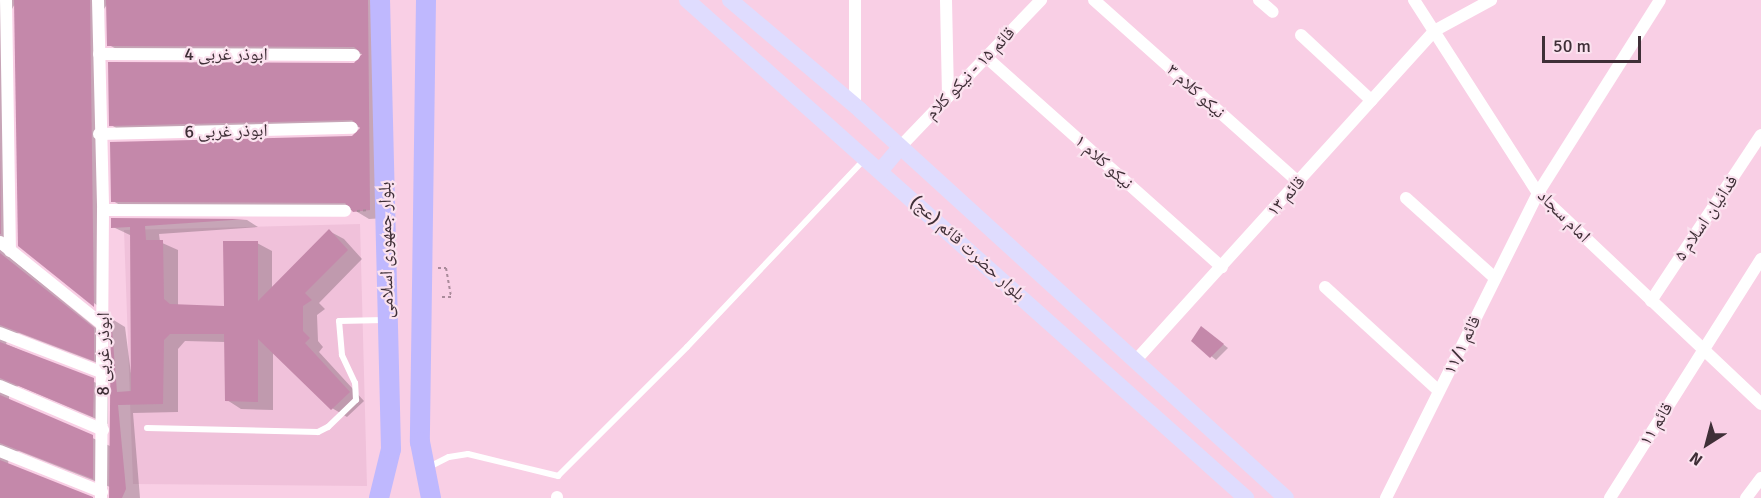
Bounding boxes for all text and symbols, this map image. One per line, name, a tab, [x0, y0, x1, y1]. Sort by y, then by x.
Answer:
street label: قائم ۱۵ - نیکو کلام	[920, 22, 1020, 124]
scale bar	[1545, 24, 1644, 62]
text: 50 m	[1553, 35, 1591, 57]
street label: ابوذر غربی 4	[184, 43, 268, 65]
street label: نیکو کلام ۳	[1162, 59, 1230, 123]
street label: ابوذر غربی 6	[184, 119, 268, 143]
street label: نیکو کلام ۱	[1070, 130, 1138, 194]
street label: قائم ۱۳	[1262, 171, 1310, 221]
street label: فدائیان اسلام ۵	[1669, 171, 1743, 265]
street label: بلوار جمهوری اسلامی	[374, 181, 398, 319]
street label: امام سجاد	[1533, 185, 1595, 247]
street label: بلوار حضرت قائم (عج)	[906, 191, 1030, 305]
street label: ابوذر غربی 8	[92, 312, 114, 396]
street label: قائم ۱۱/۱	[1439, 312, 1485, 378]
street label: قائم ۱۱	[1634, 398, 1678, 450]
north arrow	[1677, 414, 1737, 474]
text: N	[1686, 447, 1707, 470]

